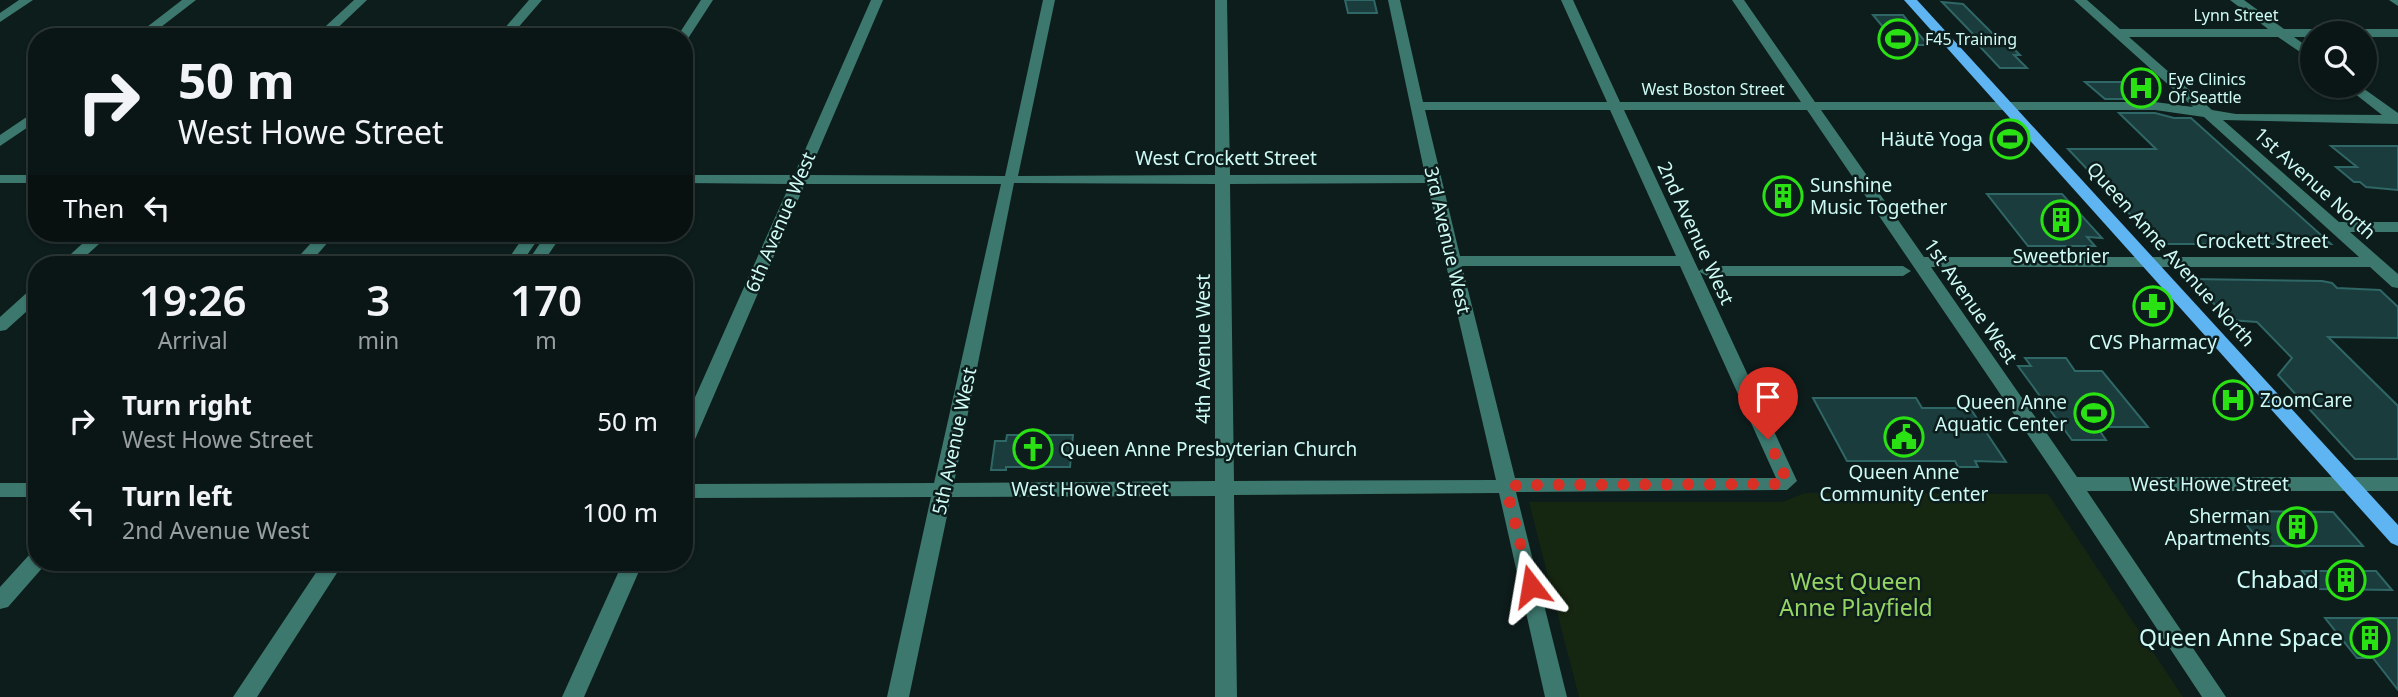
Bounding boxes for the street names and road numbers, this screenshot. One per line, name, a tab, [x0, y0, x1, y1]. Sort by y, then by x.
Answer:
street label: Lynn Street	[2193, 4, 2279, 26]
street label: West Boston Street	[1641, 78, 1785, 100]
street label: 1st Avenue North	[2248, 121, 2382, 245]
street label: West Crockett Street	[1135, 145, 1317, 171]
street label: 6th Avenue West	[739, 148, 821, 296]
street label: Queen Anne Avenue North	[2081, 156, 2261, 352]
street label: 2nd Avenue West	[1651, 157, 1741, 309]
street label: 3rd Avenue West	[1418, 164, 1478, 316]
street label: Crockett Street	[2196, 228, 2328, 254]
street label: 1st Avenue West	[1918, 233, 2024, 369]
street label: 4th Avenue West	[1190, 274, 1216, 424]
street label: 5th Avenue West	[926, 365, 982, 517]
street label: West Howe Street	[2131, 471, 2289, 497]
street label: West Howe Street	[1011, 476, 1169, 502]

